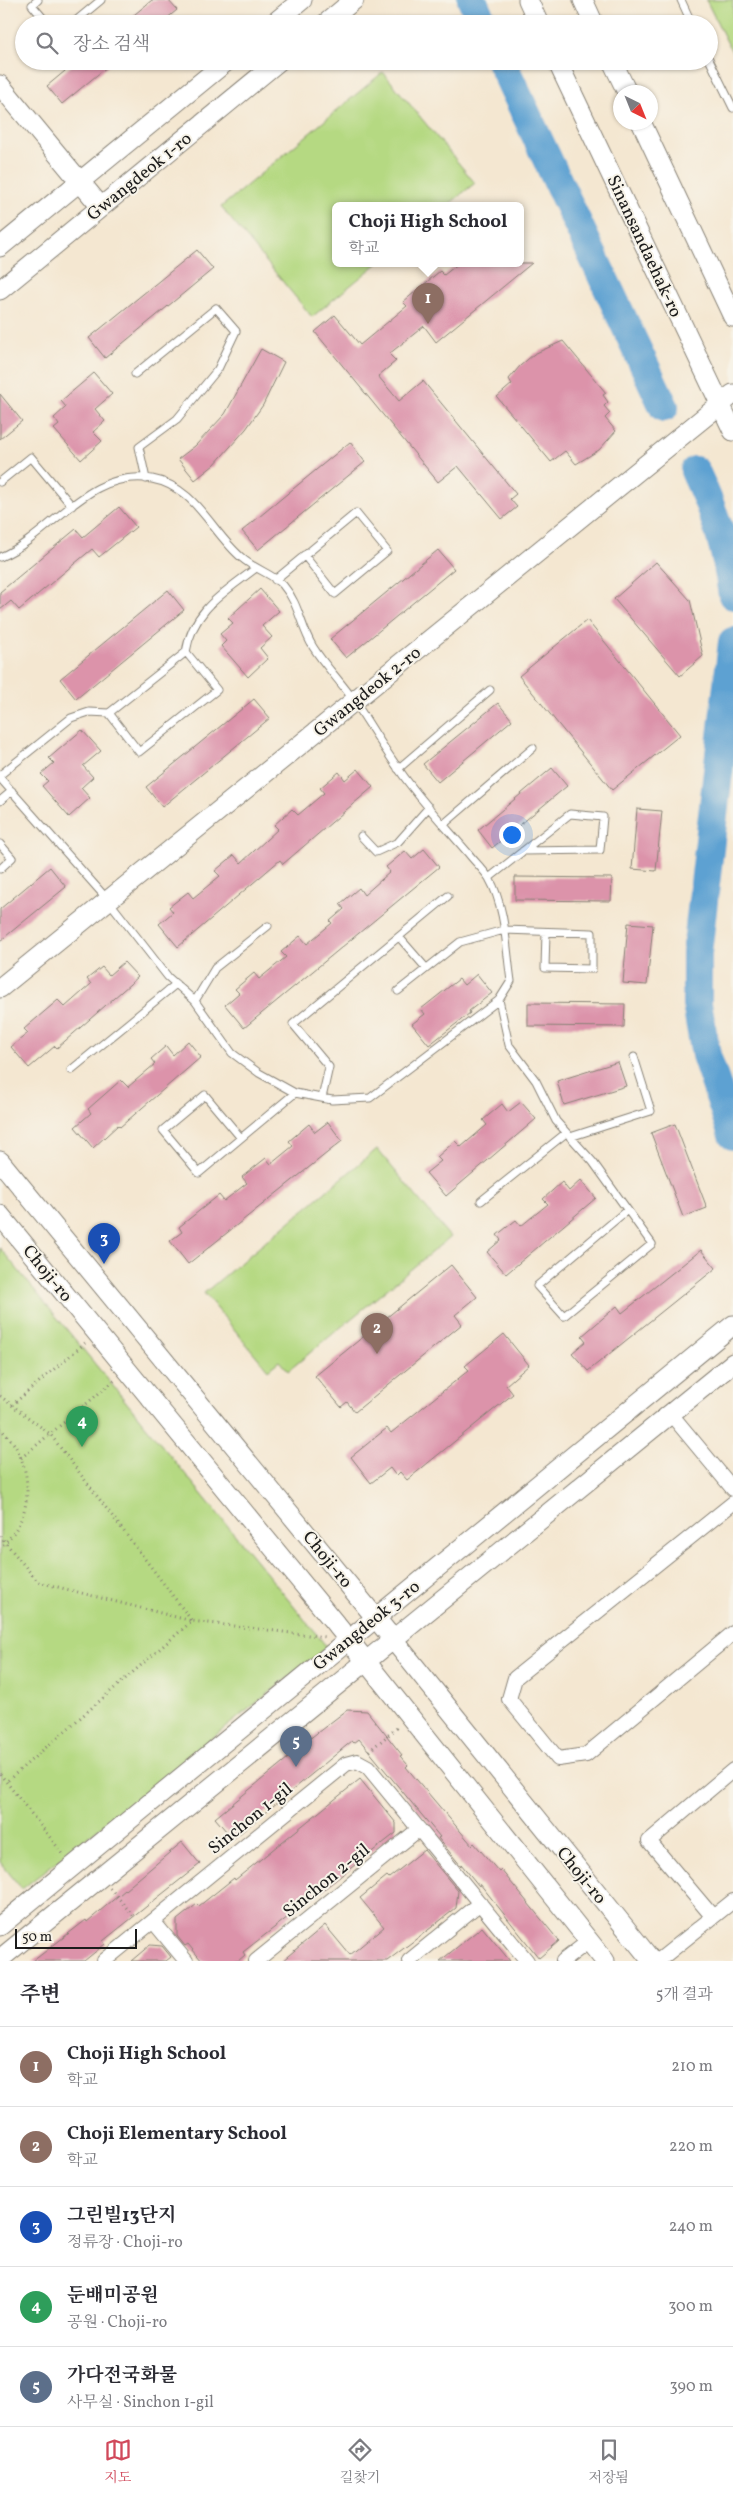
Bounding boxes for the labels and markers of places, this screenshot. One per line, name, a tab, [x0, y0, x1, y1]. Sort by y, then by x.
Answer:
pin: 1	[412, 283, 444, 324]
pin: 3	[88, 1223, 120, 1264]
pin: 2	[361, 1313, 393, 1354]
pin: 4	[66, 1406, 98, 1447]
pin: 5	[280, 1726, 312, 1767]

